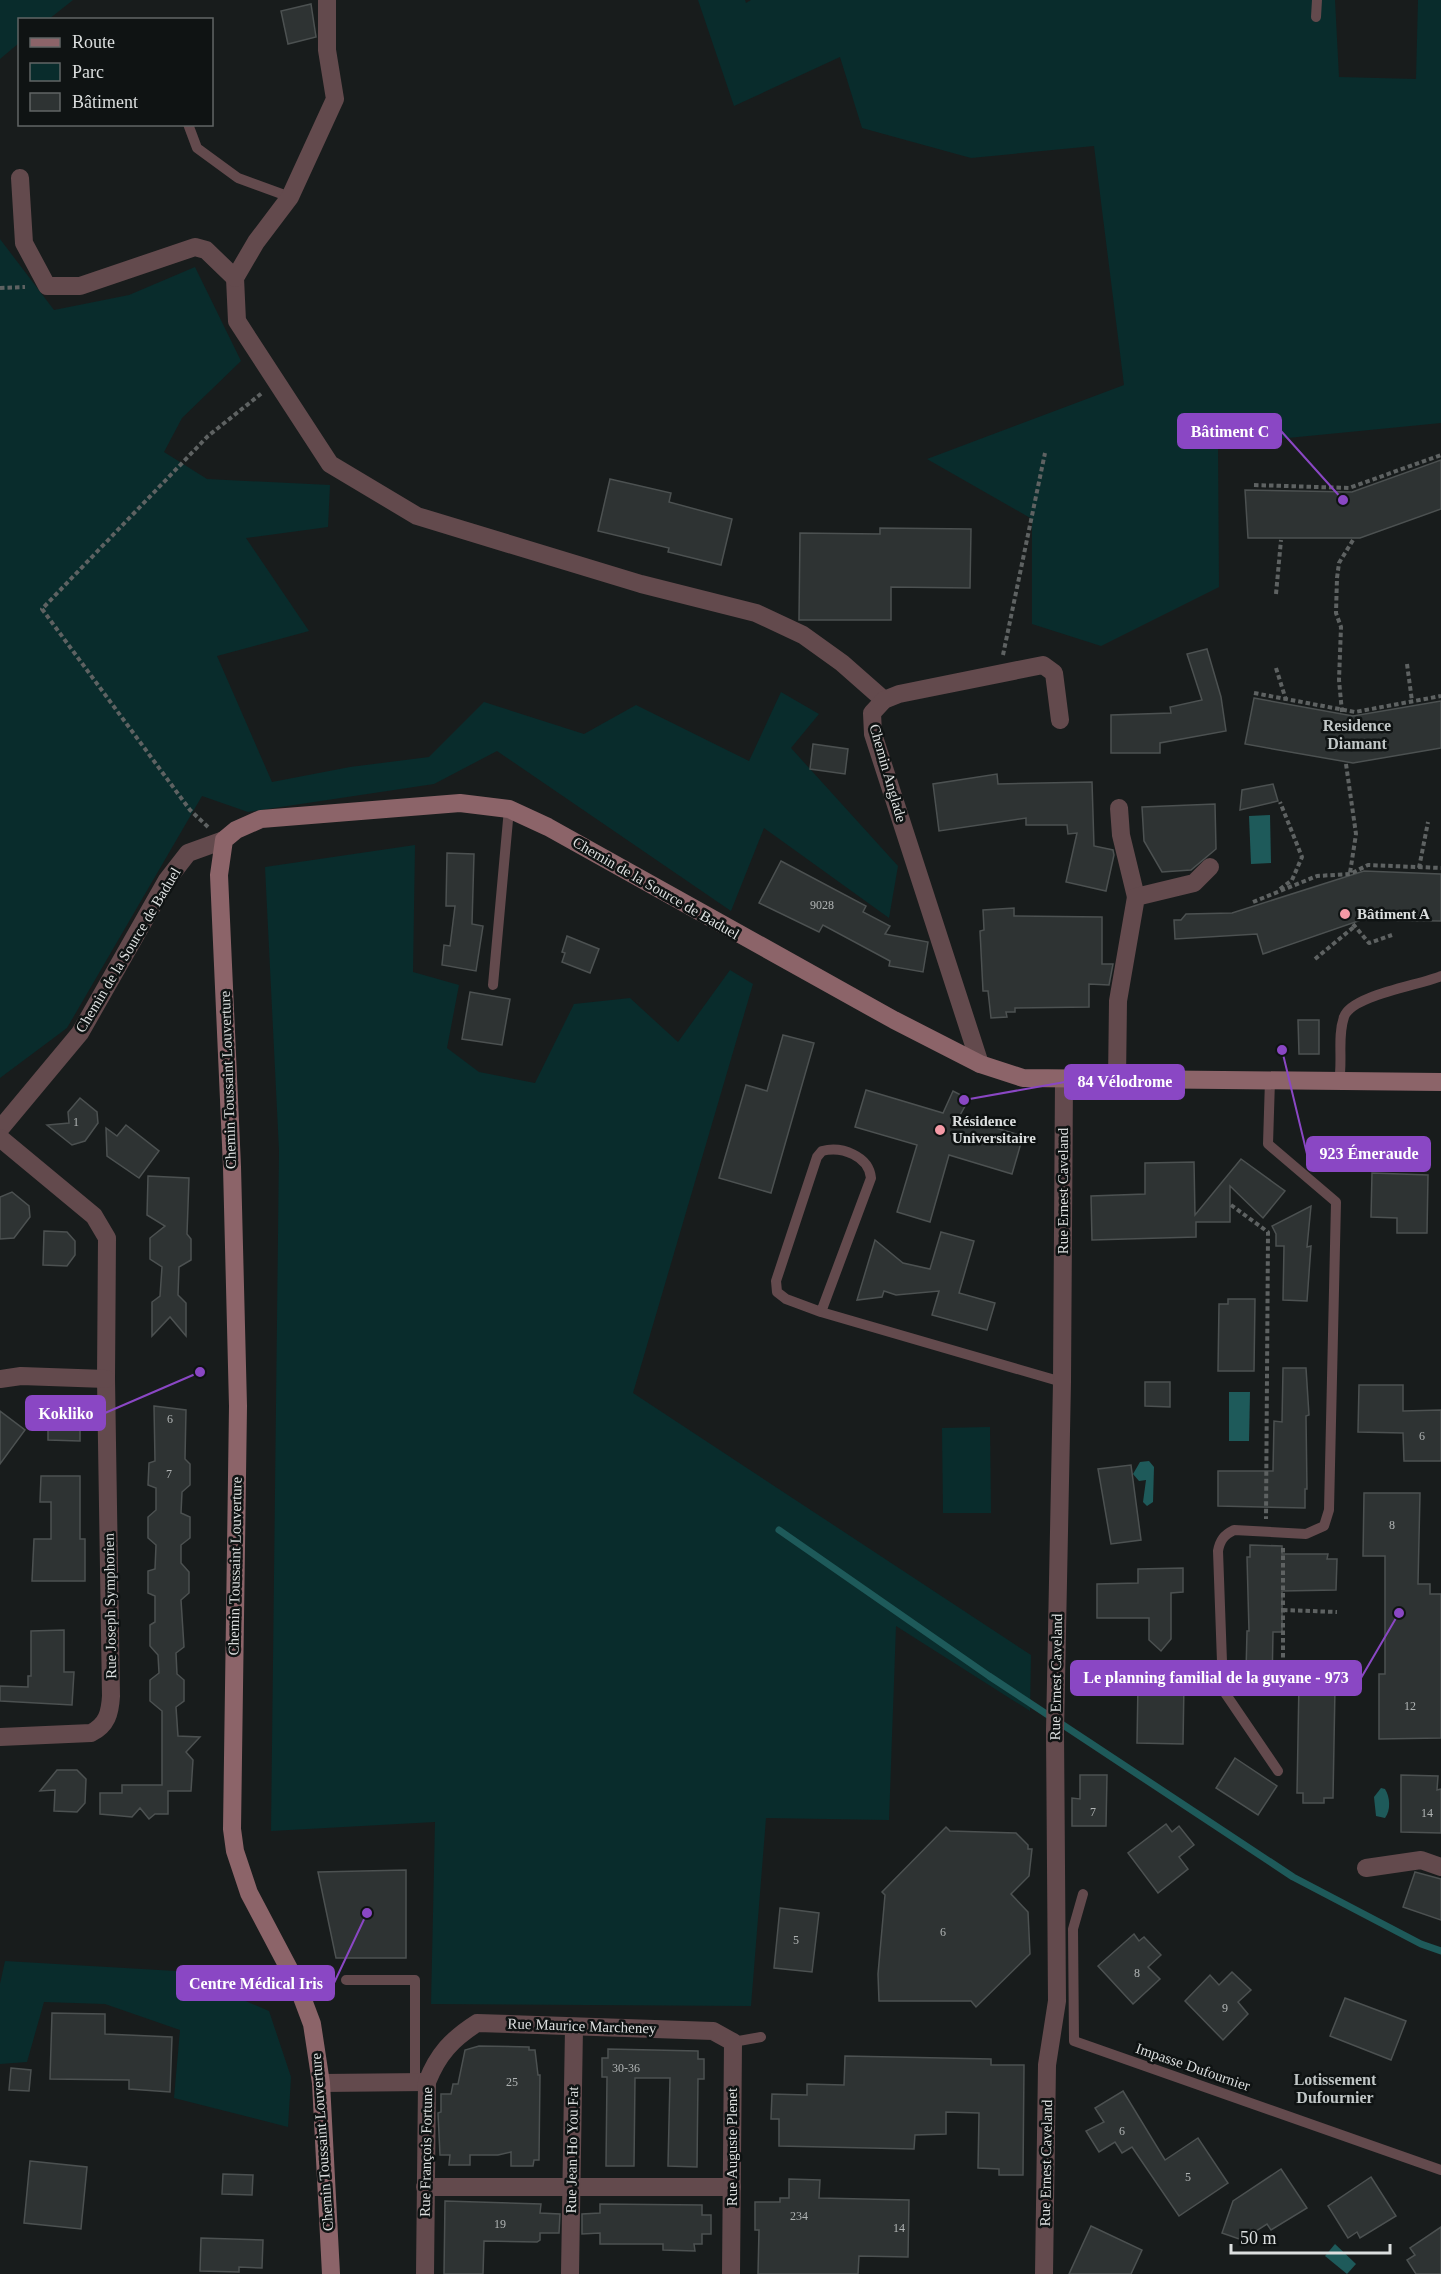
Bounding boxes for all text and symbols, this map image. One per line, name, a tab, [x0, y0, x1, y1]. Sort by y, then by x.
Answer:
legend	[18, 18, 213, 126]
text: Route	[72, 32, 115, 52]
text: Parc	[72, 62, 104, 82]
text: Bâtiment	[72, 92, 138, 112]
callout: Bâtiment C	[1178, 414, 1281, 448]
text: Bâtiment C	[1191, 423, 1269, 440]
district label: Residence Diamant	[1323, 717, 1391, 752]
street label: Chemin Anglade	[866, 722, 910, 824]
street label: Chemin de la Source de Baduel	[570, 834, 742, 942]
street label: Chemin de la Source de Baduel	[72, 865, 184, 1035]
house number: 9028	[810, 898, 834, 912]
place label: Bâtiment A	[1357, 906, 1430, 922]
marker: Bâtiment A	[1338, 907, 1352, 921]
street label: Chemin Toussaint Louverture	[217, 990, 239, 1170]
callout: 84 Vélodrome	[1065, 1065, 1184, 1099]
text: 84 Vélodrome	[1078, 1073, 1172, 1090]
place label: Résidence Universitaire	[952, 1113, 1036, 1146]
house number: 1	[73, 1115, 79, 1129]
marker: Résidence Universitaire	[933, 1123, 947, 1137]
street label: Rue Ernest Caveland	[1055, 1127, 1071, 1254]
callout: 923 Émeraude	[1307, 1137, 1430, 1171]
text: 923 Émeraude	[1319, 1144, 1419, 1162]
callout: Kokliko	[26, 1396, 105, 1430]
text: Kokliko	[38, 1405, 94, 1422]
house number: 6	[167, 1412, 173, 1426]
house number: 6	[1419, 1429, 1425, 1443]
house number: 7	[166, 1467, 172, 1481]
street label: Chemin Toussaint Louverture	[225, 1476, 245, 1655]
house number: 8	[1389, 1518, 1395, 1532]
street label: Rue Joseph Symphorien	[101, 1532, 119, 1679]
street label: Rue Ernest Caveland	[1047, 1613, 1065, 1740]
callout: Le planning familial de la guyane - 973	[1071, 1661, 1361, 1695]
text: Le planning familial de la guyane - 973	[1083, 1669, 1349, 1687]
house number: 12	[1404, 1699, 1416, 1713]
house number: 7	[1090, 1805, 1096, 1819]
house number: 14	[1421, 1806, 1433, 1820]
house number: 6	[940, 1925, 946, 1939]
house number: 5	[793, 1933, 799, 1947]
callout: Centre Médical Iris	[177, 1966, 334, 2000]
house number: 8	[1134, 1966, 1140, 1980]
text: Centre Médical Iris	[189, 1975, 323, 1992]
house number: 9	[1222, 2001, 1228, 2015]
street label: Rue Maurice Marcheney	[507, 2015, 657, 2037]
street label: Impasse Dufournier	[1134, 2040, 1252, 2094]
street label: Chemin Toussaint Louverture	[308, 2052, 336, 2232]
house number: 30-36	[612, 2061, 640, 2075]
district label: Lotissement Dufournier	[1294, 2071, 1377, 2106]
house number: 25	[506, 2075, 518, 2089]
street label: Rue Jean Ho You Fat	[563, 2085, 581, 2214]
street label: Rue François Fortune	[417, 2087, 435, 2217]
street label: Rue Auguste Plenet	[724, 2087, 740, 2206]
street label: Rue Ernest Caveland	[1037, 2099, 1055, 2226]
house number: 6	[1119, 2124, 1125, 2138]
house number: 5	[1185, 2170, 1191, 2184]
house number: 234	[790, 2209, 808, 2223]
house number: 19	[494, 2217, 506, 2231]
scale bar	[1231, 2217, 1390, 2255]
house number: 14	[893, 2221, 905, 2235]
text: 50 m	[1240, 2228, 1277, 2248]

